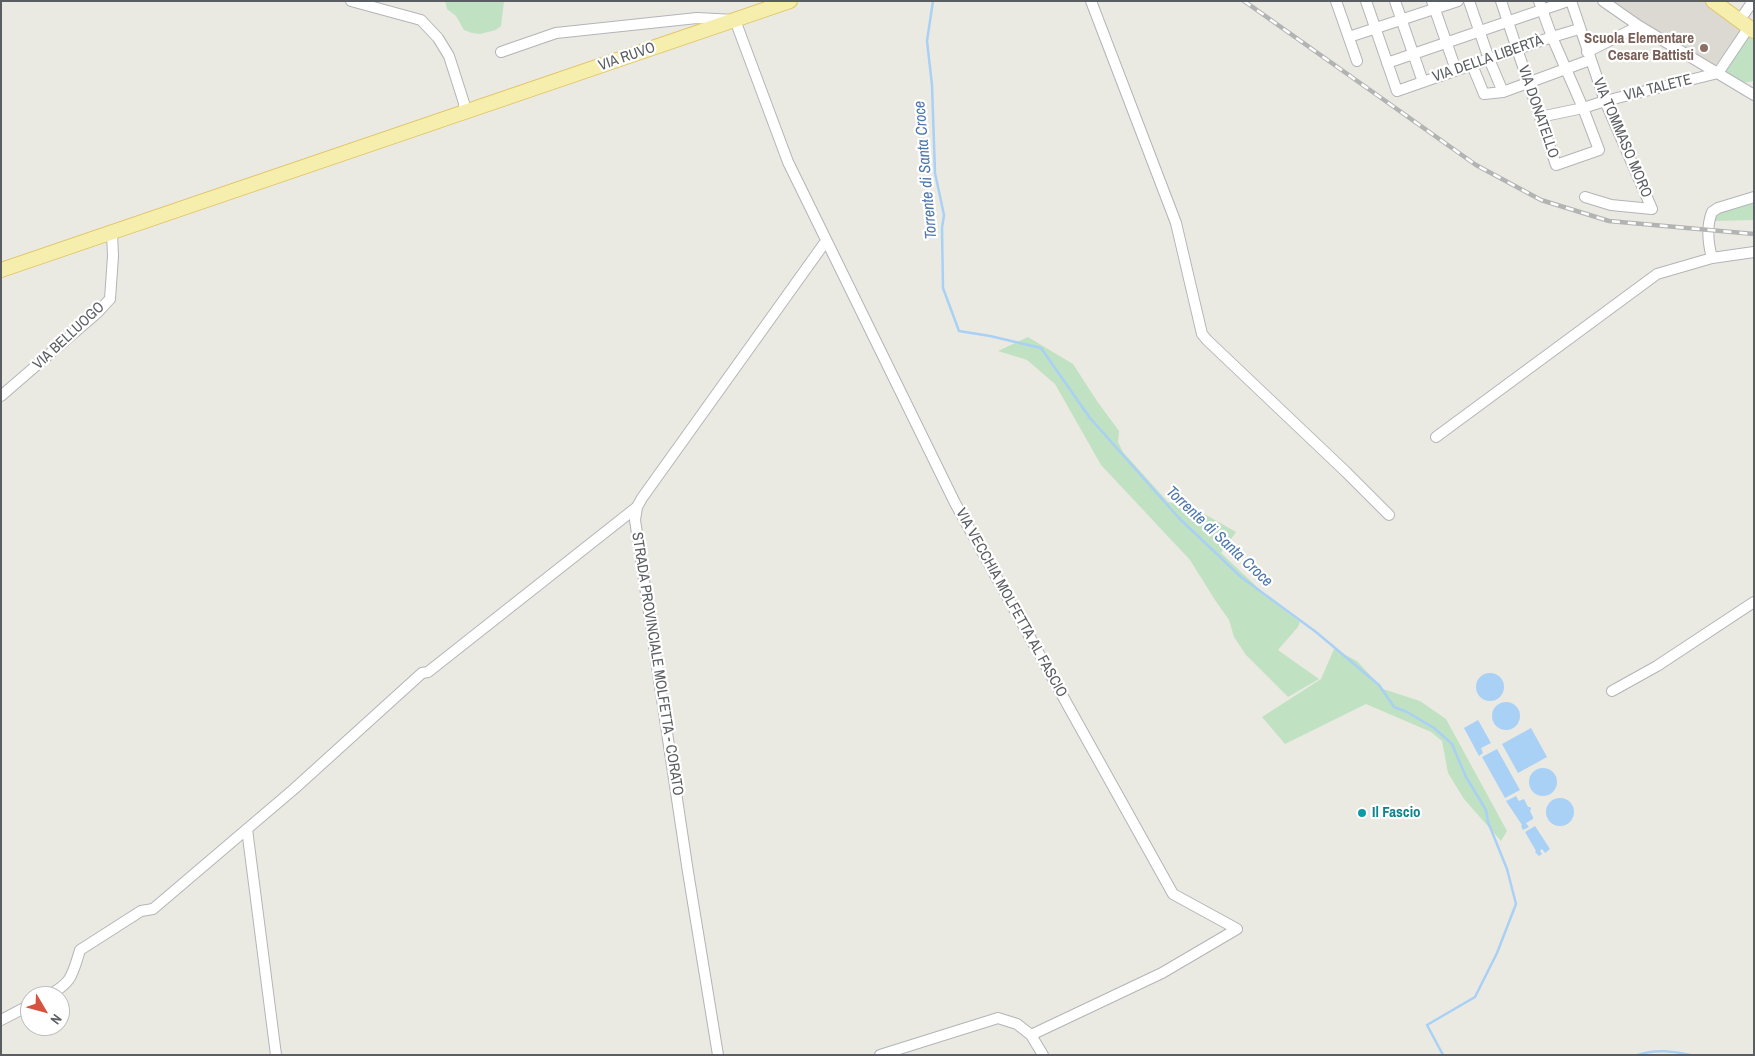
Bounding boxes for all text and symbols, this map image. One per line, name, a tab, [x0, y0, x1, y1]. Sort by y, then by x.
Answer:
place label: Scuola Elementare Cesare Battisti	[1584, 30, 1694, 65]
street label: VIA DELLA LIBERTÀ	[1430, 32, 1546, 86]
street label: VIA RUVO	[596, 39, 658, 75]
marker: Scuola Elementare Cesare Battisti	[1698, 42, 1710, 54]
street label: VIA DONATELLO	[1514, 63, 1562, 161]
street label: VIA TALETE	[1622, 71, 1694, 105]
street label: VIA TOMMASO MORO	[1589, 75, 1655, 201]
water label: Torrente di Santa Croce	[910, 100, 942, 240]
street label: VIA BELLUOGO	[30, 298, 108, 374]
water label: Torrente di Santa Croce	[1162, 483, 1276, 591]
street label: VIA VECCHIA MOLFETTA AL FASCIO	[951, 505, 1071, 701]
street label: STRADA PROVINCIALE MOLFETTA - CORATO	[627, 531, 687, 797]
place label: Il Fascio	[1372, 804, 1421, 822]
marker: Il Fascio	[1356, 807, 1368, 819]
north arrow	[20, 986, 70, 1036]
text: N	[47, 1011, 66, 1028]

